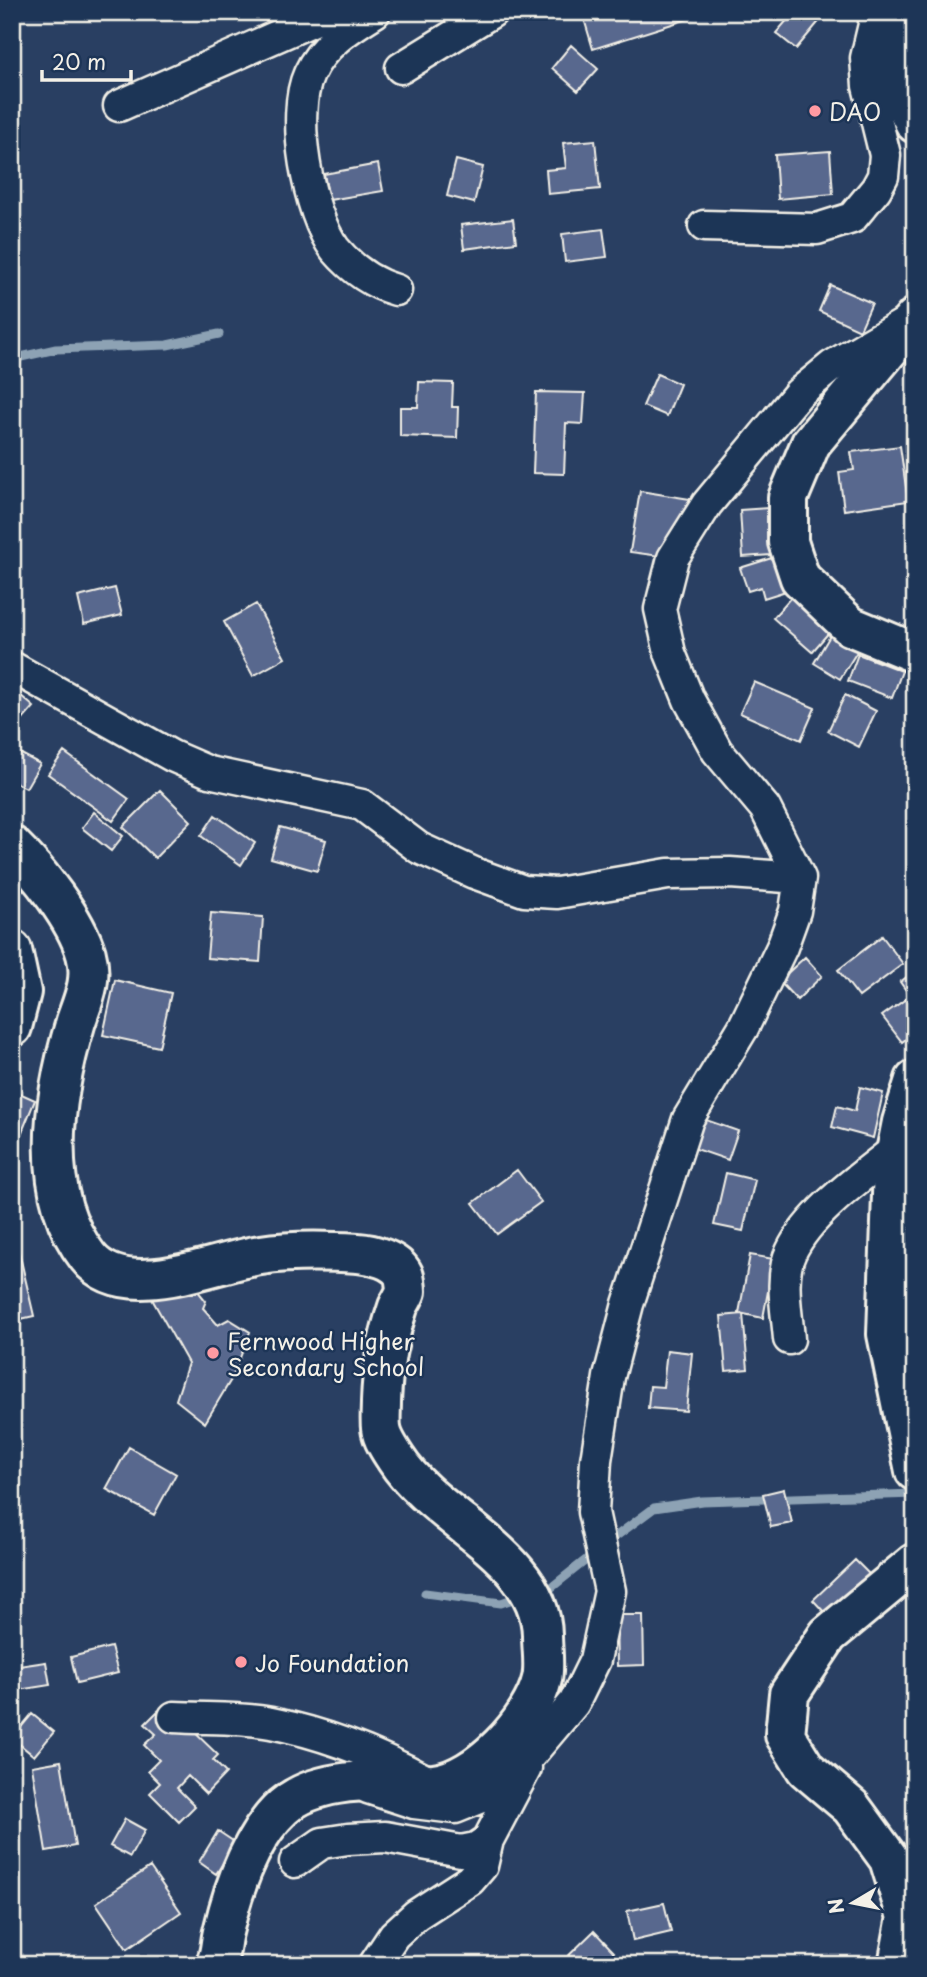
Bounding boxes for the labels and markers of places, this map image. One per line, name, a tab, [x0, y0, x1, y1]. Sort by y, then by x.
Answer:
place label: DAO	[829, 94, 881, 129]
marker: DAO	[807, 103, 823, 119]
place label: Fernwood Higher Secondary School	[227, 1323, 424, 1384]
marker: Fernwood Higher Secondary School	[205, 1345, 221, 1361]
place label: Jo Foundation	[255, 1645, 409, 1680]
marker: Jo Foundation	[233, 1654, 249, 1670]

